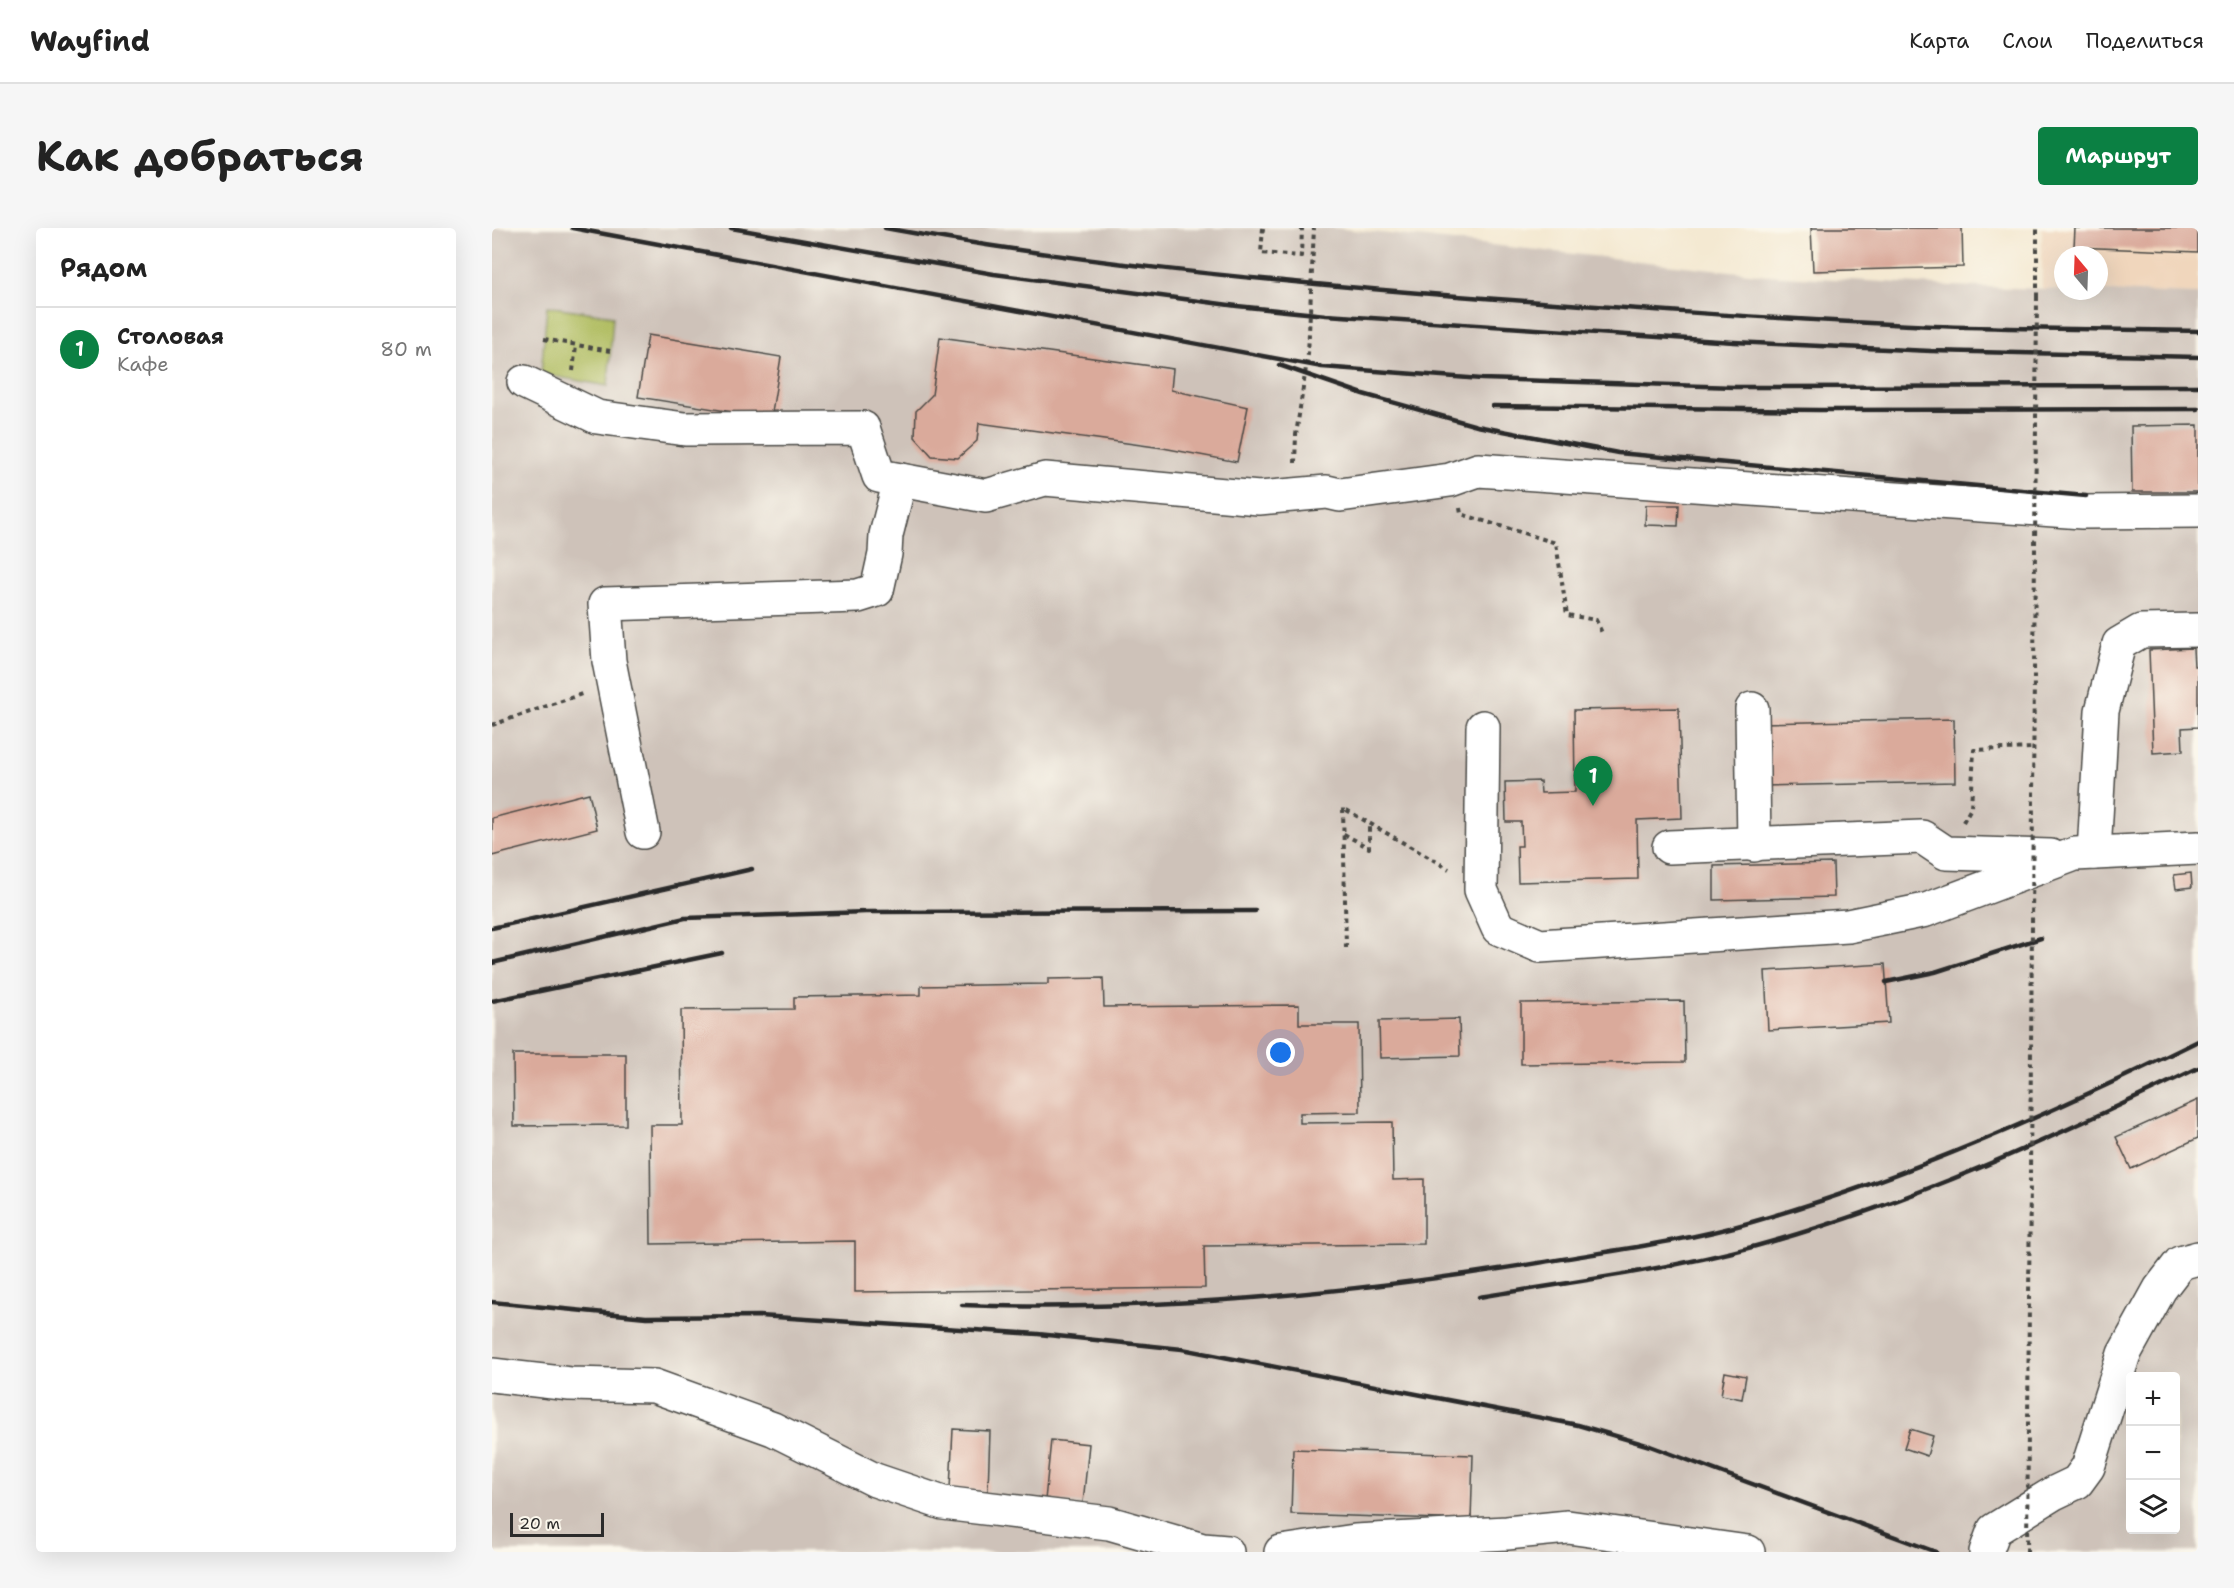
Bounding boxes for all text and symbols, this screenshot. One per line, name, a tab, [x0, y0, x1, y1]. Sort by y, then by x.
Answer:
text: Wayfind	[30, 22, 150, 60]
text: Карта	[1909, 27, 1969, 55]
text: Слои	[2002, 27, 2053, 55]
text: Поделиться	[2086, 27, 2204, 55]
button: Маршрут	[2038, 127, 2198, 185]
text: Как добраться	[36, 128, 364, 184]
north arrow	[2054, 246, 2108, 300]
text: Рядом	[60, 250, 147, 285]
text: Столовая	[117, 322, 224, 351]
text: 1	[75, 336, 84, 362]
text: 80 m	[380, 336, 432, 362]
text: Кафе	[117, 351, 169, 377]
pin: 1	[1574, 756, 1612, 806]
your location	[1266, 1038, 1295, 1067]
map controls	[2126, 1372, 2180, 1534]
button: +	[2126, 1372, 2180, 1426]
button: −	[2126, 1426, 2180, 1480]
button: layers	[2126, 1480, 2180, 1534]
scale bar	[510, 1510, 604, 1538]
text: 20 m	[519, 1513, 560, 1534]

